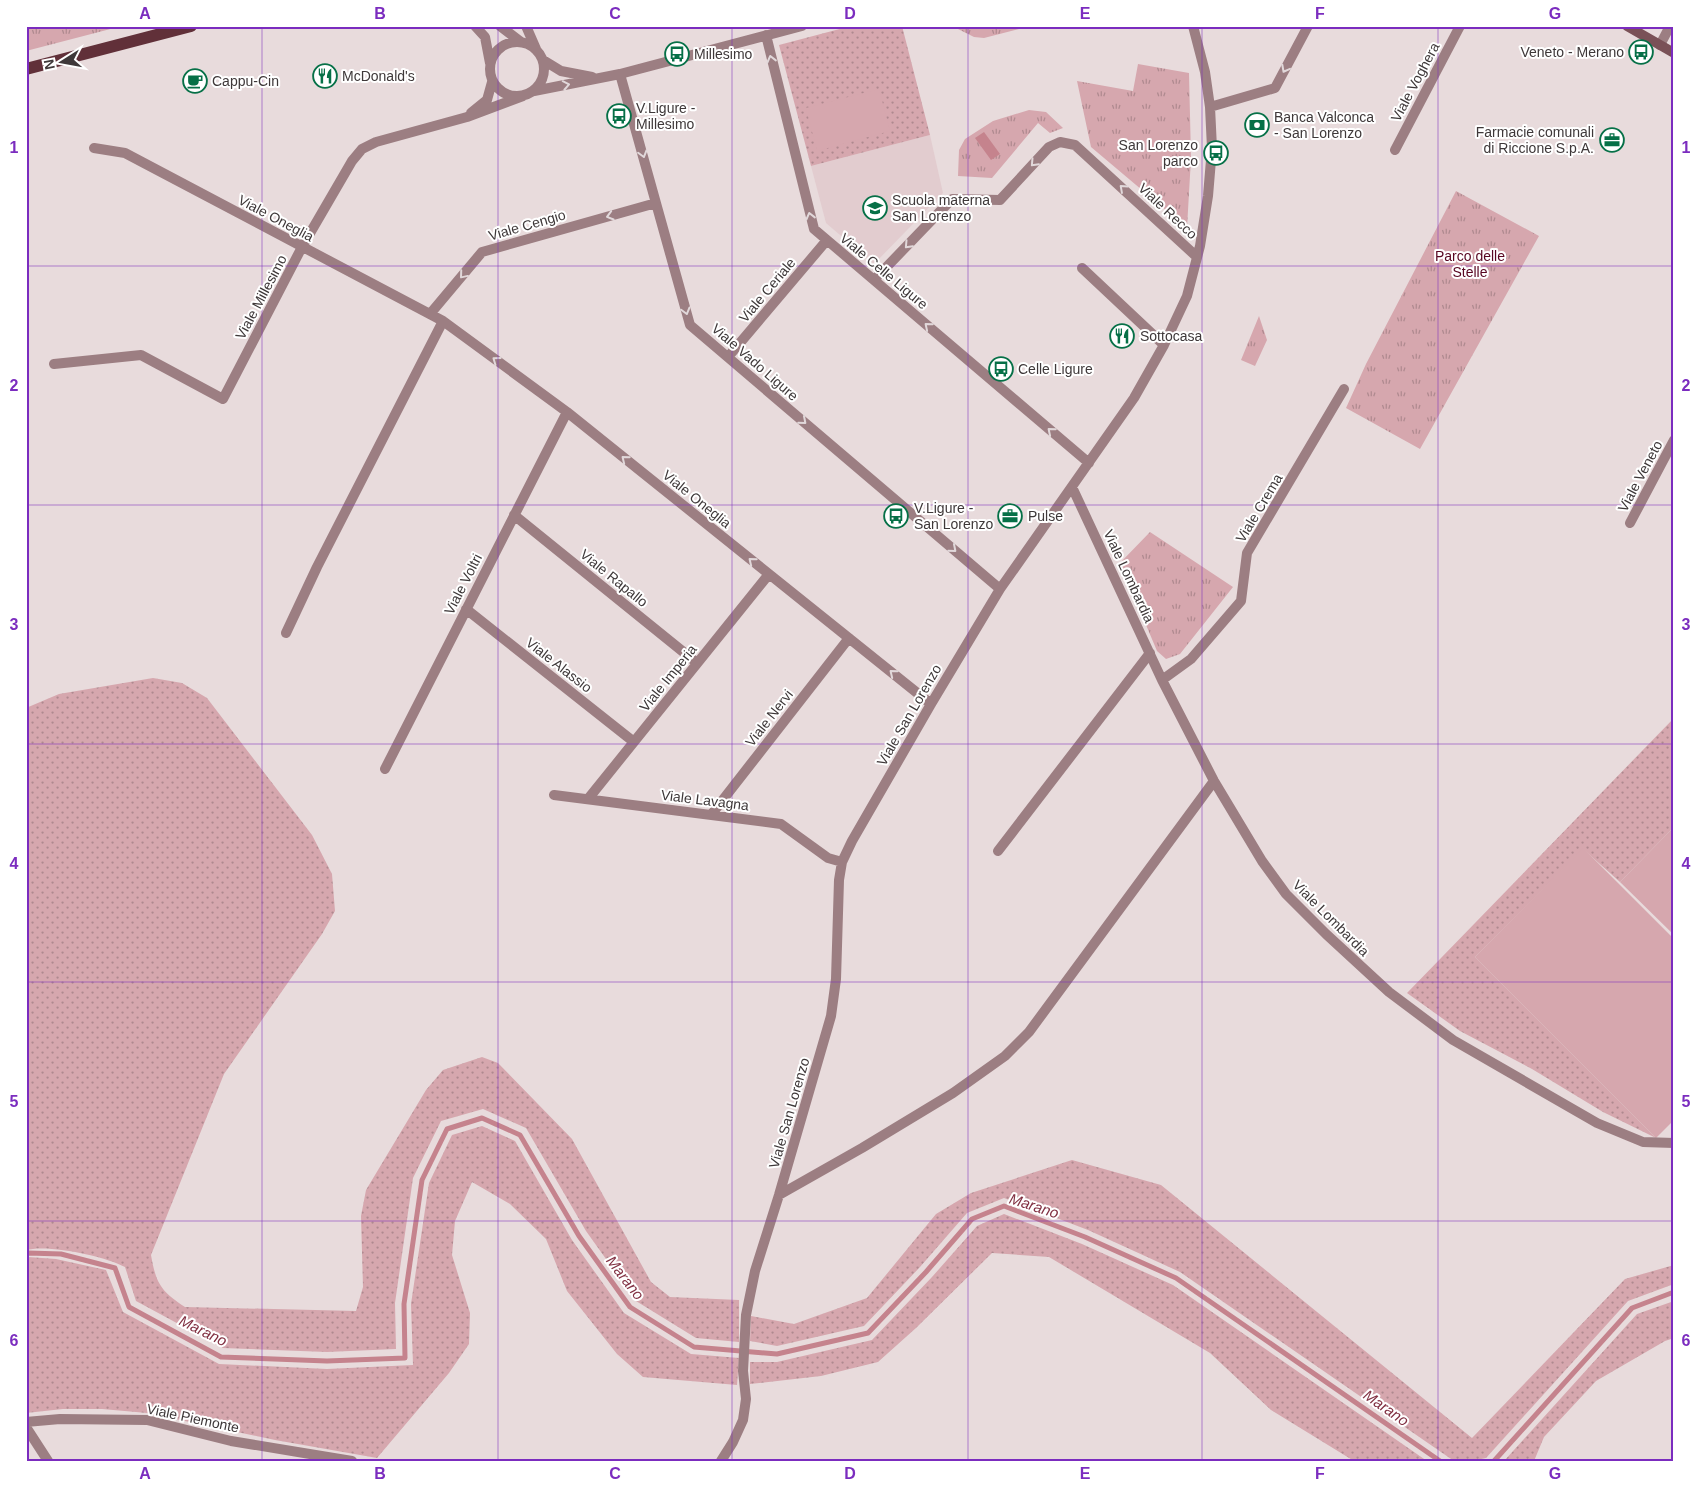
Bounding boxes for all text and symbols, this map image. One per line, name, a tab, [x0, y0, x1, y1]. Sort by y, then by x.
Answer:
text: A	[139, 5, 151, 22]
text: B	[374, 5, 386, 22]
text: C	[609, 5, 621, 22]
text: D	[844, 5, 856, 22]
text: E	[1080, 5, 1091, 22]
text: F	[1315, 5, 1325, 22]
text: G	[1549, 5, 1561, 22]
north arrow	[38, 38, 88, 88]
bus stop icon: Veneto - Merano	[1628, 39, 1654, 65]
street label: Viale Voghera	[1388, 40, 1443, 124]
bus stop icon: Millesimo	[664, 41, 690, 67]
place label: Veneto - Merano	[1520, 44, 1624, 60]
place label: Millesimo	[694, 46, 753, 62]
one-way arrow	[767, 55, 777, 63]
text: N	[40, 58, 58, 71]
restaurant icon: McDonald's	[312, 63, 338, 89]
one-way arrow	[1281, 64, 1291, 73]
cafe icon: Cappu-Cin	[182, 68, 208, 94]
place label: McDonald's	[342, 68, 415, 84]
place label: Cappu-Cin	[212, 73, 279, 89]
one-way arrow	[562, 80, 571, 91]
place label: V.Ligure - Millesimo	[636, 100, 696, 132]
bus stop icon: V.Ligure - Millesimo	[606, 103, 632, 129]
place label: Banca Valconca - San Lorenzo	[1274, 109, 1374, 141]
bank icon: Banca Valconca - San Lorenzo	[1244, 112, 1270, 138]
place label: Farmacie comunali di Riccione S.p.A.	[1476, 124, 1594, 156]
office icon: Farmacie comunali di Riccione S.p.A.	[1599, 127, 1625, 153]
place label: San Lorenzo parco	[1119, 137, 1198, 169]
text: 1	[10, 139, 19, 156]
text: 1	[1682, 139, 1691, 156]
bus stop icon: San Lorenzo parco	[1203, 140, 1229, 166]
one-way arrow	[637, 150, 648, 159]
one-way arrow	[1031, 157, 1040, 166]
street label: Viale Recco	[1135, 180, 1201, 242]
one-way arrow	[1119, 185, 1128, 194]
street label: Viale Oneglia	[236, 191, 317, 245]
place label: Scuola materna San Lorenzo	[892, 192, 990, 224]
school or university icon: Scuola materna San Lorenzo	[862, 195, 888, 221]
street label: Viale Cengio	[487, 206, 567, 244]
one-way arrow	[606, 211, 614, 221]
one-way arrow	[806, 213, 816, 221]
street label: Viale Celle Ligure	[837, 230, 931, 312]
one-way arrow	[905, 239, 914, 248]
park label: Parco delle Stelle	[1435, 248, 1505, 280]
street label: Viale Millesimo	[232, 252, 290, 342]
street label: Viale Ceriale	[735, 254, 799, 325]
one-way arrow	[459, 270, 468, 279]
one-way arrow	[681, 306, 691, 314]
street label: Viale Vado Ligure	[709, 320, 802, 404]
one-way arrow	[924, 322, 933, 331]
restaurant icon: Sottocasa	[1109, 323, 1135, 349]
place label: Sottocasa	[1140, 328, 1202, 344]
bus stop icon: Celle Ligure	[988, 356, 1014, 382]
one-way arrow	[493, 358, 502, 366]
place label: Celle Ligure	[1018, 361, 1093, 377]
text: 2	[10, 377, 19, 394]
text: 2	[1682, 377, 1691, 394]
one-way arrow	[797, 415, 806, 424]
one-way arrow	[1048, 428, 1057, 437]
street label: Viale Veneto	[1615, 437, 1666, 514]
one-way arrow	[622, 456, 631, 465]
street label: Viale Oneglia	[660, 467, 734, 531]
street label: Viale Crema	[1232, 471, 1286, 545]
place label: V.Ligure - San Lorenzo	[914, 500, 994, 532]
bus stop icon: V.Ligure - San Lorenzo	[883, 503, 909, 529]
office icon: Pulse	[997, 503, 1023, 529]
place label: Pulse	[1028, 508, 1063, 524]
street label: Viale Lombardia	[1100, 527, 1158, 625]
one-way arrow	[947, 544, 956, 552]
street label: Viale Rapallo	[577, 546, 651, 610]
street label: Viale Voltri	[441, 551, 485, 617]
one-way arrow	[749, 558, 758, 566]
text: 3	[10, 616, 19, 633]
text: 3	[1682, 616, 1691, 633]
street label: Viale Alassio	[523, 634, 595, 696]
street label: Viale Imperia	[636, 641, 700, 715]
street label: Viale San Lorenzo	[874, 661, 945, 768]
one-way arrow	[889, 670, 898, 679]
street label: Viale Nervi	[742, 687, 796, 749]
street label: Viale Lavagna	[660, 787, 750, 813]
text: 4	[10, 855, 19, 872]
text: 4	[1682, 855, 1691, 872]
street label: Viale Lombardia	[1290, 877, 1372, 959]
street label: Viale San Lorenzo	[766, 1056, 812, 1170]
text: 5	[10, 1093, 19, 1110]
text: 5	[1682, 1093, 1691, 1110]
water label: Marano	[1007, 1190, 1061, 1221]
water label: Marano	[603, 1252, 648, 1303]
water label: Marano	[177, 1312, 230, 1349]
text: 6	[10, 1332, 19, 1349]
text: 6	[1682, 1332, 1691, 1349]
water label: Marano	[1361, 1386, 1412, 1429]
street label: Viale Piemonte	[145, 1400, 241, 1436]
text: A	[139, 1465, 151, 1482]
text: B	[374, 1465, 386, 1482]
text: C	[609, 1465, 621, 1482]
text: D	[844, 1465, 856, 1482]
text: E	[1080, 1465, 1091, 1482]
text: F	[1315, 1465, 1325, 1482]
text: G	[1549, 1465, 1561, 1482]

